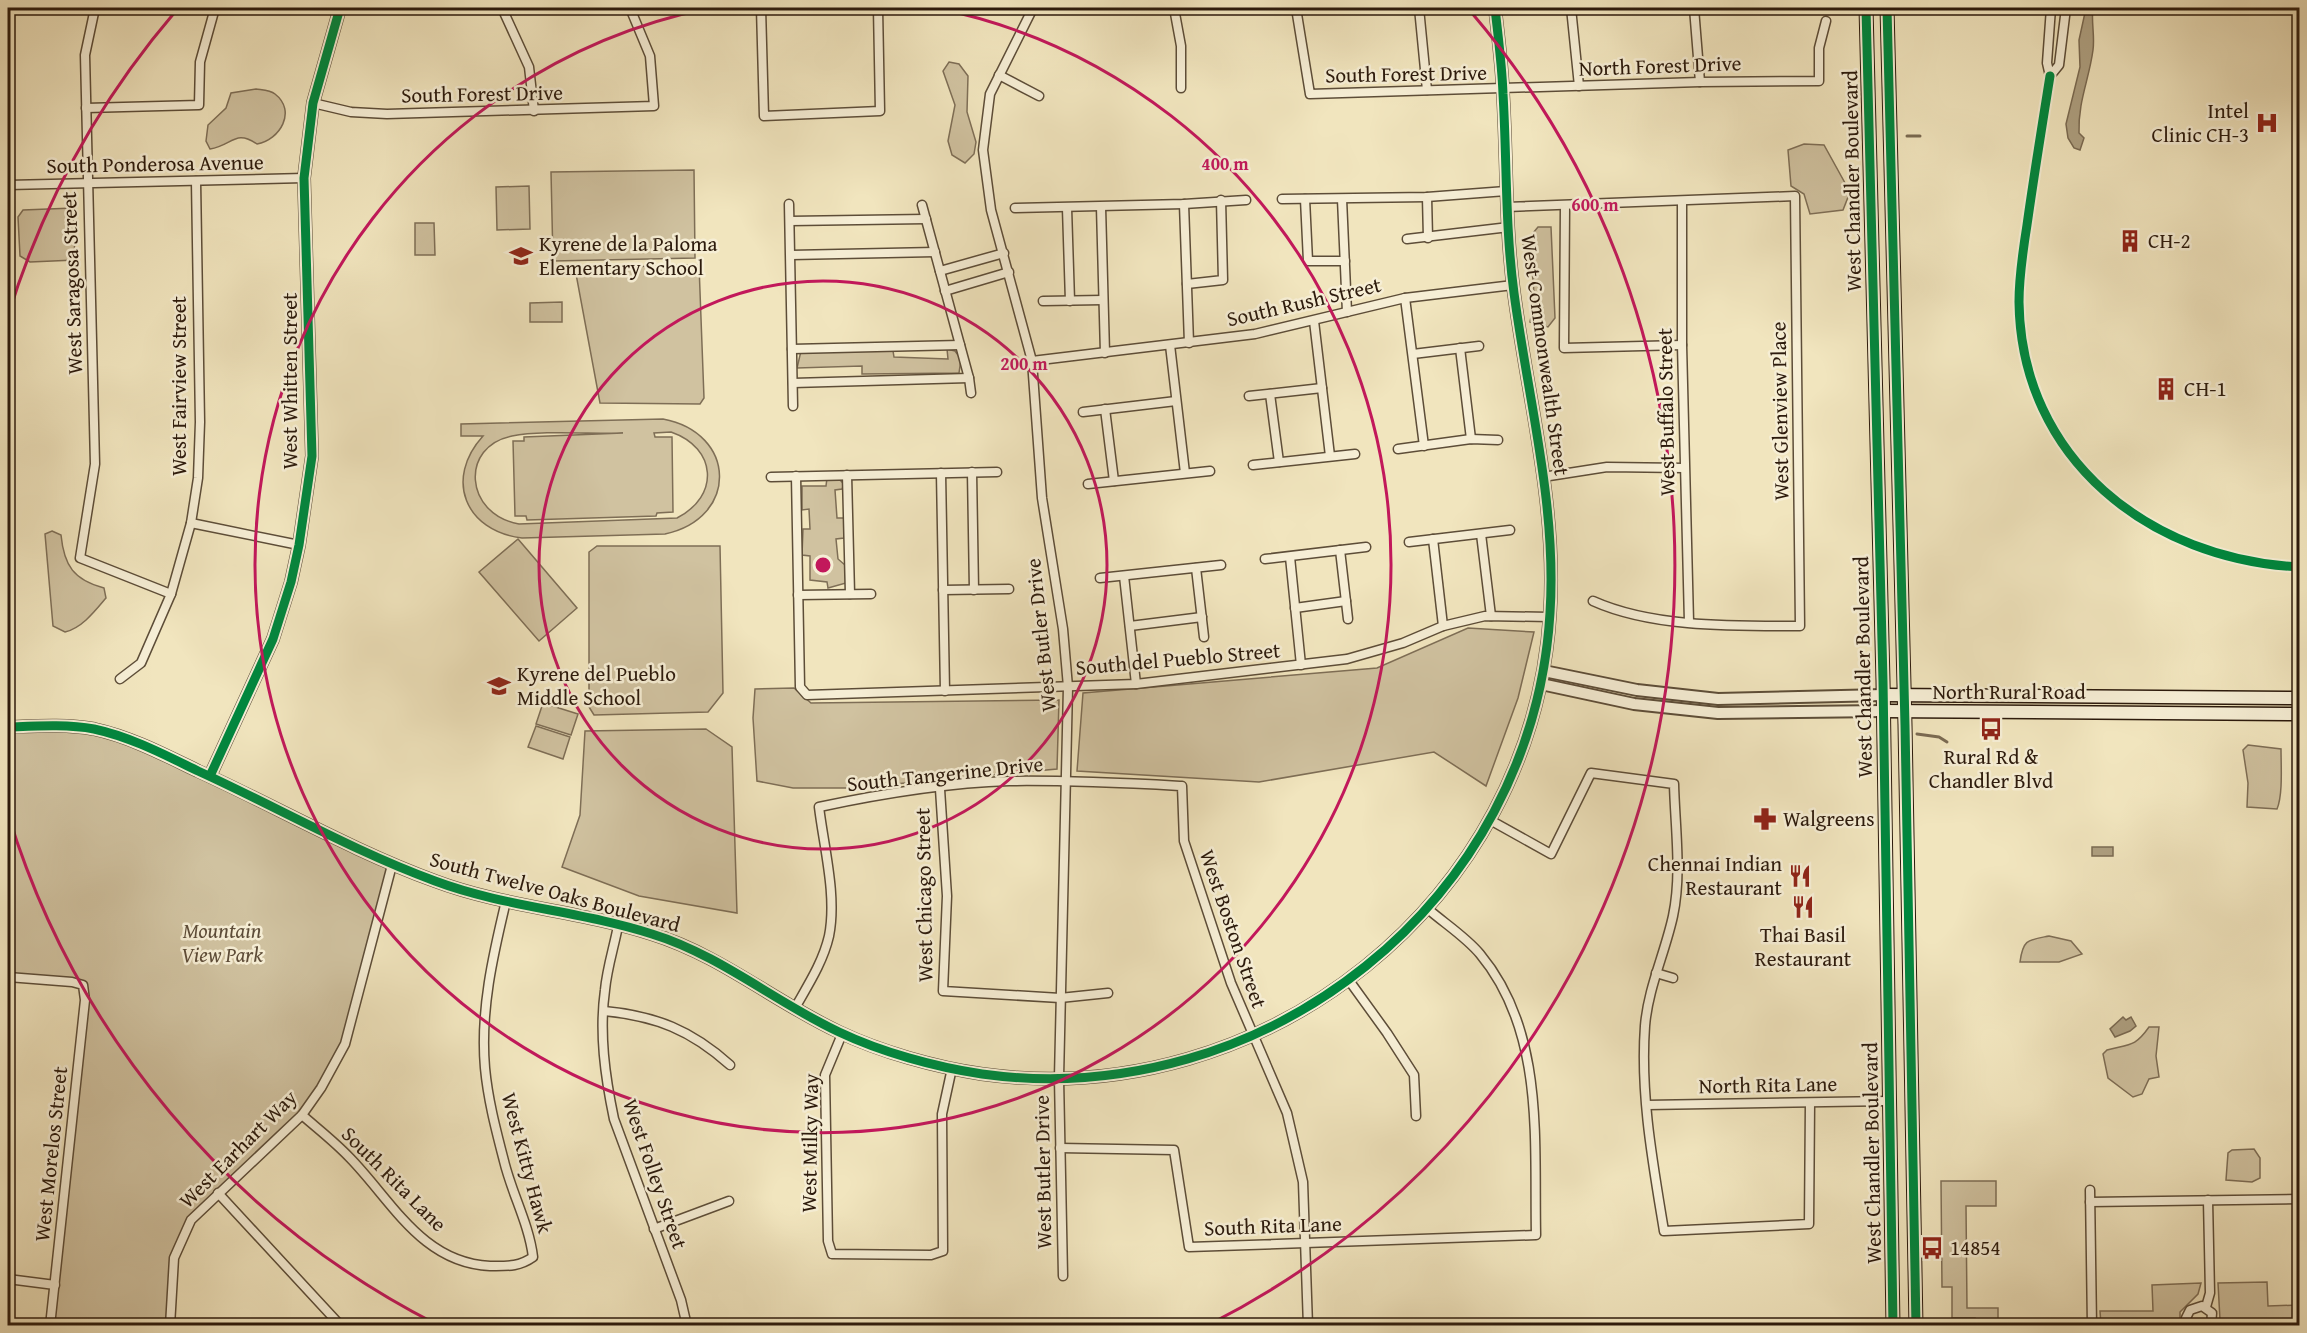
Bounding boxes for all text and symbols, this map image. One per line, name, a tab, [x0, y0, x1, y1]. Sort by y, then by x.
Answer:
street label: North Forest Drive	[1578, 47, 1742, 84]
street label: South Forest Drive	[1325, 57, 1487, 90]
street label: West Chandler Boulevard	[1834, 69, 1869, 292]
street label: South Forest Drive	[401, 77, 563, 110]
place label: Intel Clinic CH-3	[2152, 95, 2249, 150]
hospital icon: Intel Clinic CH-3	[2254, 110, 2280, 136]
street label: South Ponderosa Avenue	[46, 146, 264, 181]
text: 400 m	[1201, 150, 1249, 177]
street label: West Saragosa Street	[53, 190, 90, 375]
text: 600 m	[1571, 191, 1619, 218]
place label: CH-2	[2148, 225, 2191, 256]
place label: Kyrene de la Paloma Elementary School	[539, 228, 717, 283]
building icon: CH-2	[2117, 228, 2143, 254]
street label: West Commonwealth Street	[1513, 232, 1578, 478]
school or university icon: Kyrene de la Paloma Elementary School	[508, 243, 534, 269]
street label: South Rush Street	[1224, 269, 1385, 334]
street label: West Whitten Street	[274, 292, 305, 470]
street label: West Fairview Street	[163, 295, 194, 476]
street label: West Glenview Place	[1762, 321, 1797, 501]
street label: West Buffalo Street	[1649, 327, 1682, 496]
text: 200 m	[1000, 350, 1048, 377]
place label: CH-1	[2184, 373, 2227, 404]
building icon: CH-1	[2153, 376, 2179, 402]
centre of rings	[813, 555, 833, 575]
street label: West Chandler Boulevard	[1845, 555, 1880, 778]
street label: West Butler Drive	[1017, 557, 1064, 713]
street label: South del Pueblo Street	[1074, 634, 1282, 683]
place label: Kyrene del Pueblo Middle School	[517, 658, 676, 713]
school or university icon: Kyrene del Pueblo Middle School	[486, 673, 512, 699]
street label: North Rural Road	[1932, 676, 2086, 707]
bus stop icon: Rural Rd & Chandler Blvd	[1978, 716, 2004, 742]
place label: Rural Rd & Chandler Blvd	[1929, 741, 2054, 796]
street label: South Tangerine Drive	[845, 748, 1045, 799]
place label: Walgreens	[1783, 803, 1874, 834]
pharmacy icon: Walgreens	[1752, 806, 1778, 832]
street label: West Chicago Street	[906, 807, 941, 983]
street label: South Twelve Oaks Boulevard	[426, 843, 685, 940]
street label: West Boston Street	[1192, 845, 1275, 1013]
place label: Chennai Indian Restaurant	[1648, 848, 1783, 903]
restaurant icon: Chennai Indian Restaurant	[1787, 863, 1813, 889]
restaurant icon: Thai Basil Restaurant	[1790, 894, 1816, 920]
park label: Mountain View Park	[181, 915, 263, 970]
place label: Thai Basil Restaurant	[1755, 919, 1852, 974]
street label: West Chandler Boulevard	[1854, 1041, 1889, 1264]
street label: West Morelos Street	[26, 1064, 75, 1243]
street label: North Rita Lane	[1698, 1068, 1838, 1101]
street label: West Milky Way	[793, 1072, 826, 1213]
street label: West Earhart Way	[171, 1082, 304, 1215]
street label: West Kitty Hawk	[494, 1089, 561, 1237]
street label: West Folley Street	[615, 1094, 696, 1254]
street label: West Butler Drive	[1026, 1095, 1059, 1249]
street label: South Rita Lane	[335, 1119, 454, 1238]
street label: South Rita Lane	[1204, 1208, 1343, 1243]
place label: 14854	[1950, 1232, 2001, 1263]
bus stop icon: 14854	[1919, 1235, 1945, 1261]

